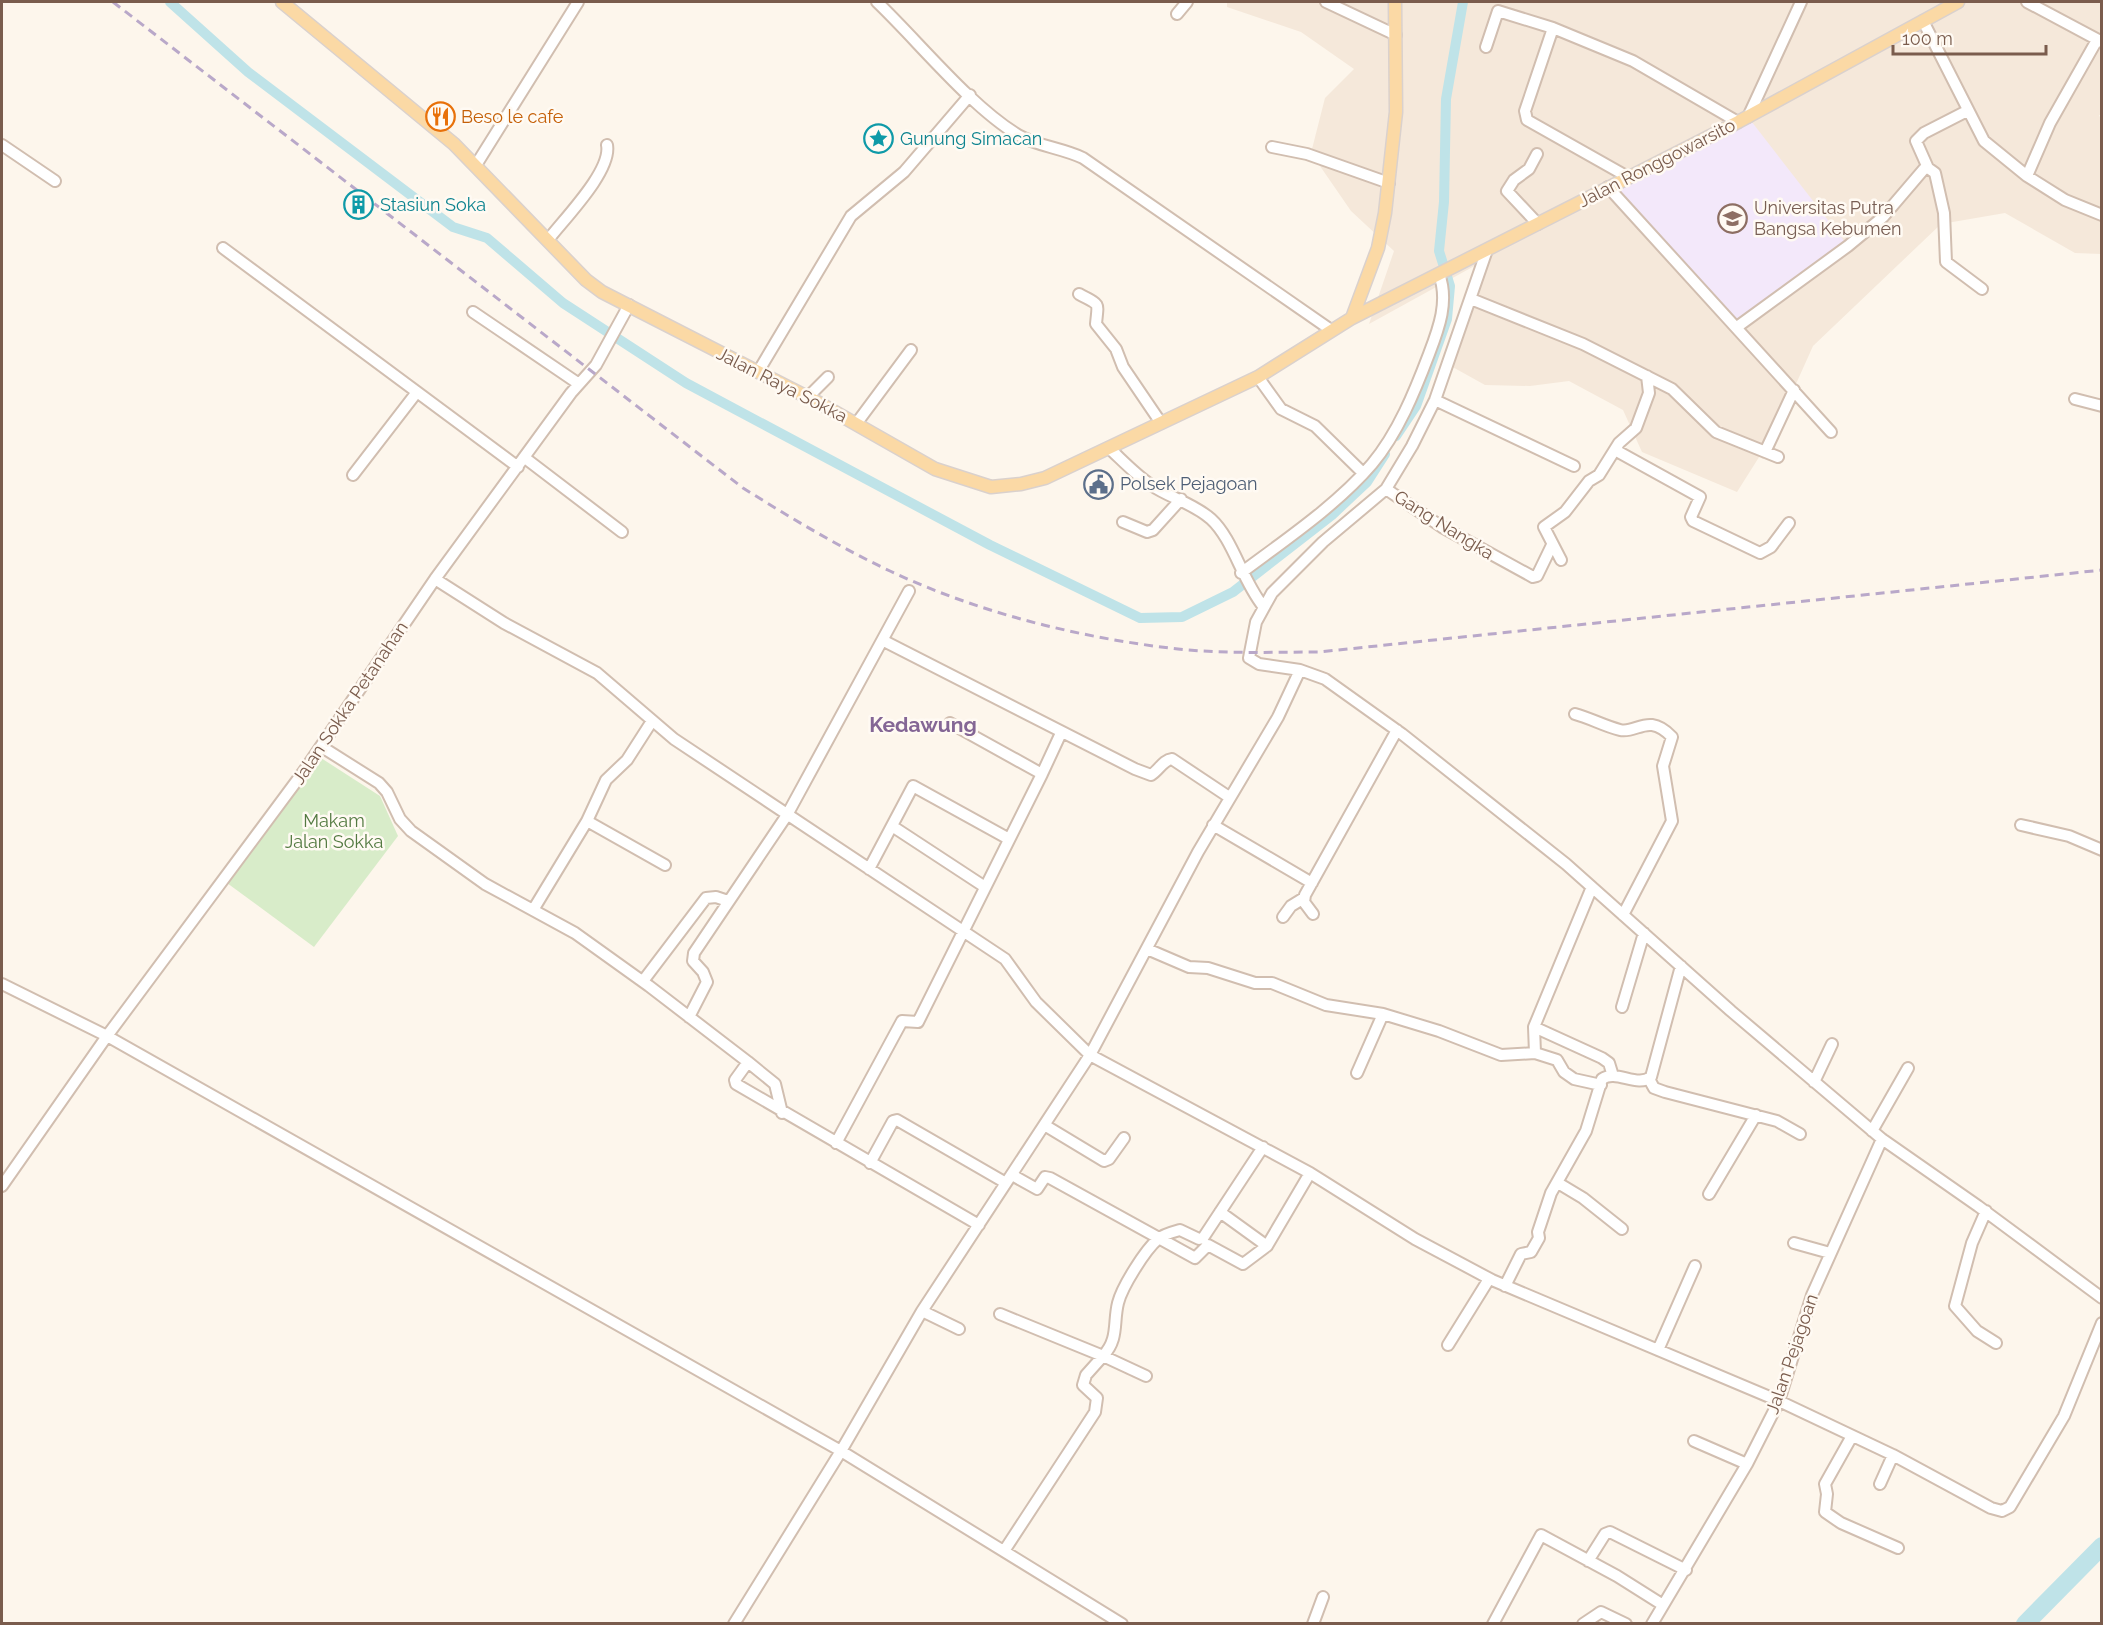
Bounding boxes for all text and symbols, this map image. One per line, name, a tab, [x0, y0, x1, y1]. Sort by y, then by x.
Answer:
scale bar	[1893, 18, 2046, 56]
text: 100 m	[1902, 28, 1953, 49]
restaurant icon: Beso le cafe	[424, 101, 456, 133]
place label: Beso le cafe	[461, 106, 564, 127]
street label: Jalan Ronggowarsito	[1575, 114, 1739, 211]
place icon: Gunung Simacan	[863, 123, 895, 155]
place label: Gunung Simacan	[900, 128, 1042, 149]
building icon: Stasiun Soka	[343, 189, 375, 221]
place label: Stasiun Soka	[380, 194, 486, 215]
place label: Universitas Putra Bangsa Kebumen	[1754, 197, 1902, 239]
school or university icon: Universitas Putra Bangsa Kebumen	[1717, 202, 1749, 234]
street label: Jalan Raya Sokka	[713, 343, 851, 427]
public building icon: Polsek Pejagoan	[1083, 468, 1115, 500]
place label: Polsek Pejagoan	[1120, 473, 1258, 494]
street label: Gang Nangka	[1391, 486, 1498, 564]
street label: Jalan Sokka Petanahan	[287, 617, 412, 788]
district label: Kedawung	[869, 712, 977, 737]
park label: Makam Jalan Sokka	[285, 810, 383, 852]
street label: Jalan Pejagoan	[1761, 1291, 1822, 1417]

